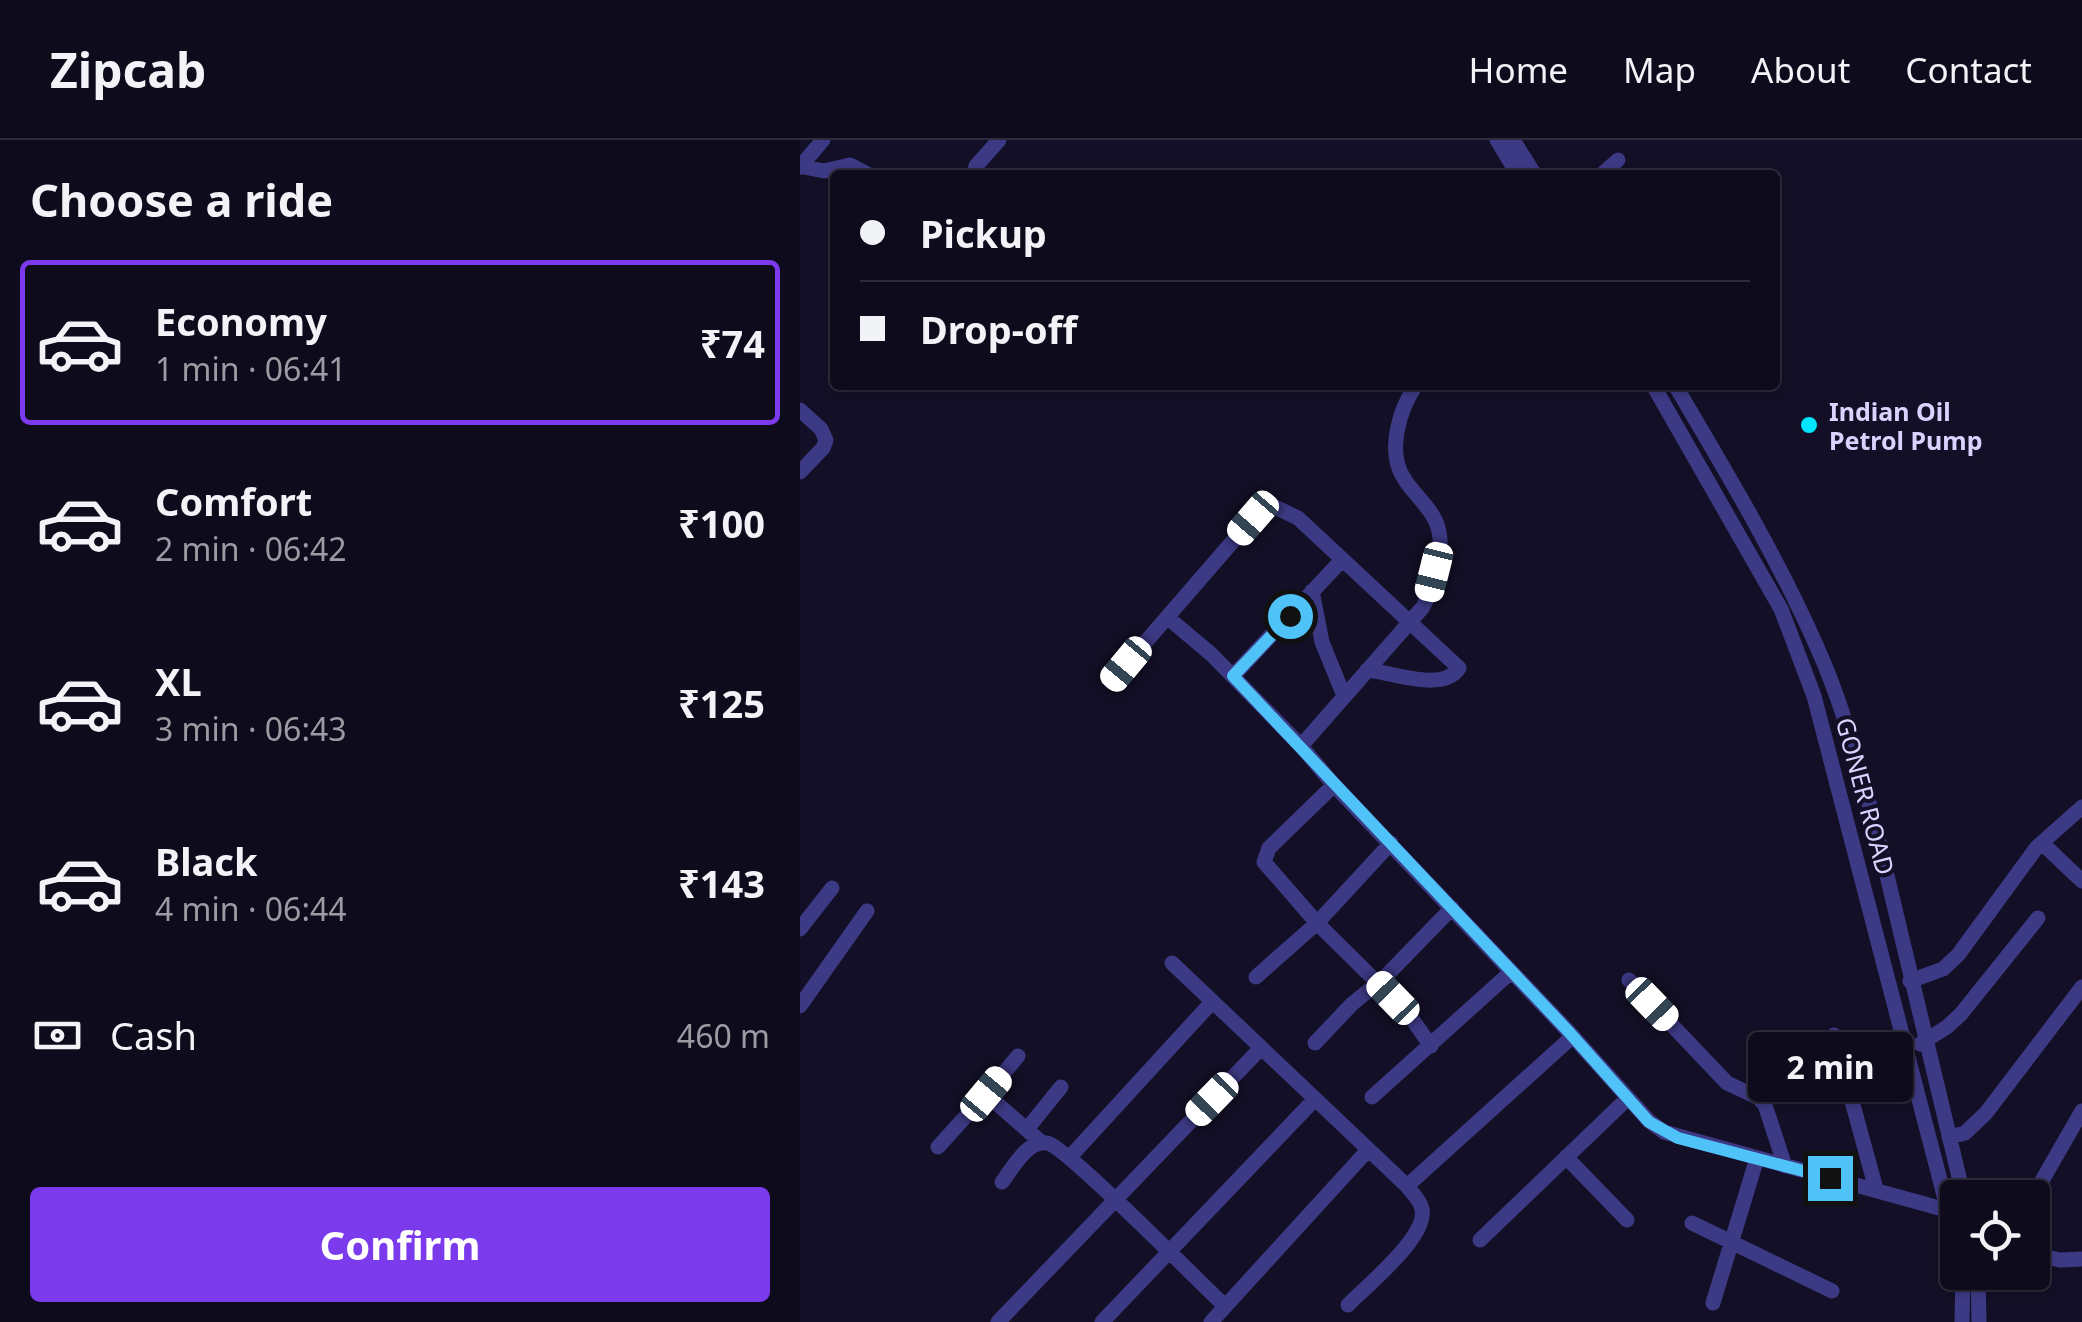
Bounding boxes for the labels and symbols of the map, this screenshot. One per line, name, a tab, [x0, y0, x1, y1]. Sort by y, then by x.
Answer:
place label: Indian Oil Petrol Pump	[1829, 394, 1983, 457]
marker: Indian Oil Petrol Pump	[1798, 414, 1820, 436]
car	[1222, 486, 1284, 550]
car	[1412, 539, 1456, 605]
route start	[1268, 594, 1313, 639]
car	[1095, 631, 1157, 697]
street label: GONER ROAD	[1829, 714, 1903, 878]
car	[1361, 966, 1425, 1030]
car	[1620, 972, 1684, 1036]
callout: 2 min	[1748, 1033, 1912, 1103]
car	[955, 1061, 1017, 1127]
car	[1180, 1067, 1244, 1131]
route end	[1808, 1156, 1853, 1201]

